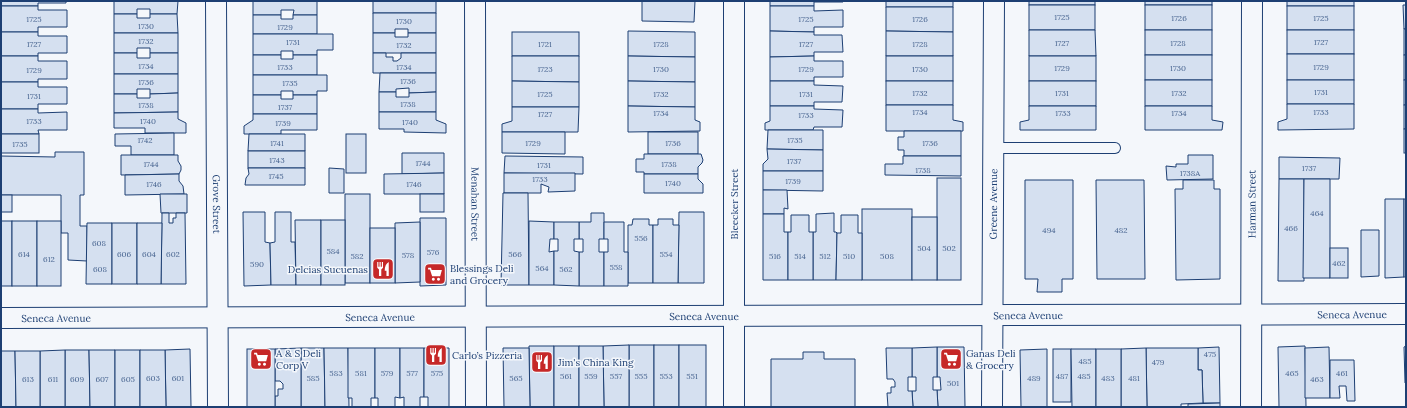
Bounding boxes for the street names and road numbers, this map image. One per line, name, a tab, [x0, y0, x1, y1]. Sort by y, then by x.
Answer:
street label: Menahan Street	[468, 167, 482, 241]
street label: Bleecker Street	[728, 168, 741, 239]
street label: Greene Avenue	[987, 168, 1000, 239]
street label: Harman Street	[1245, 170, 1259, 238]
street label: Grove Street	[210, 174, 223, 234]
street label: Seneca Avenue	[1317, 308, 1387, 321]
street label: Seneca Avenue	[993, 309, 1063, 322]
street label: Seneca Avenue	[669, 310, 739, 323]
street label: Seneca Avenue	[345, 311, 415, 324]
street label: Seneca Avenue	[21, 312, 91, 325]

